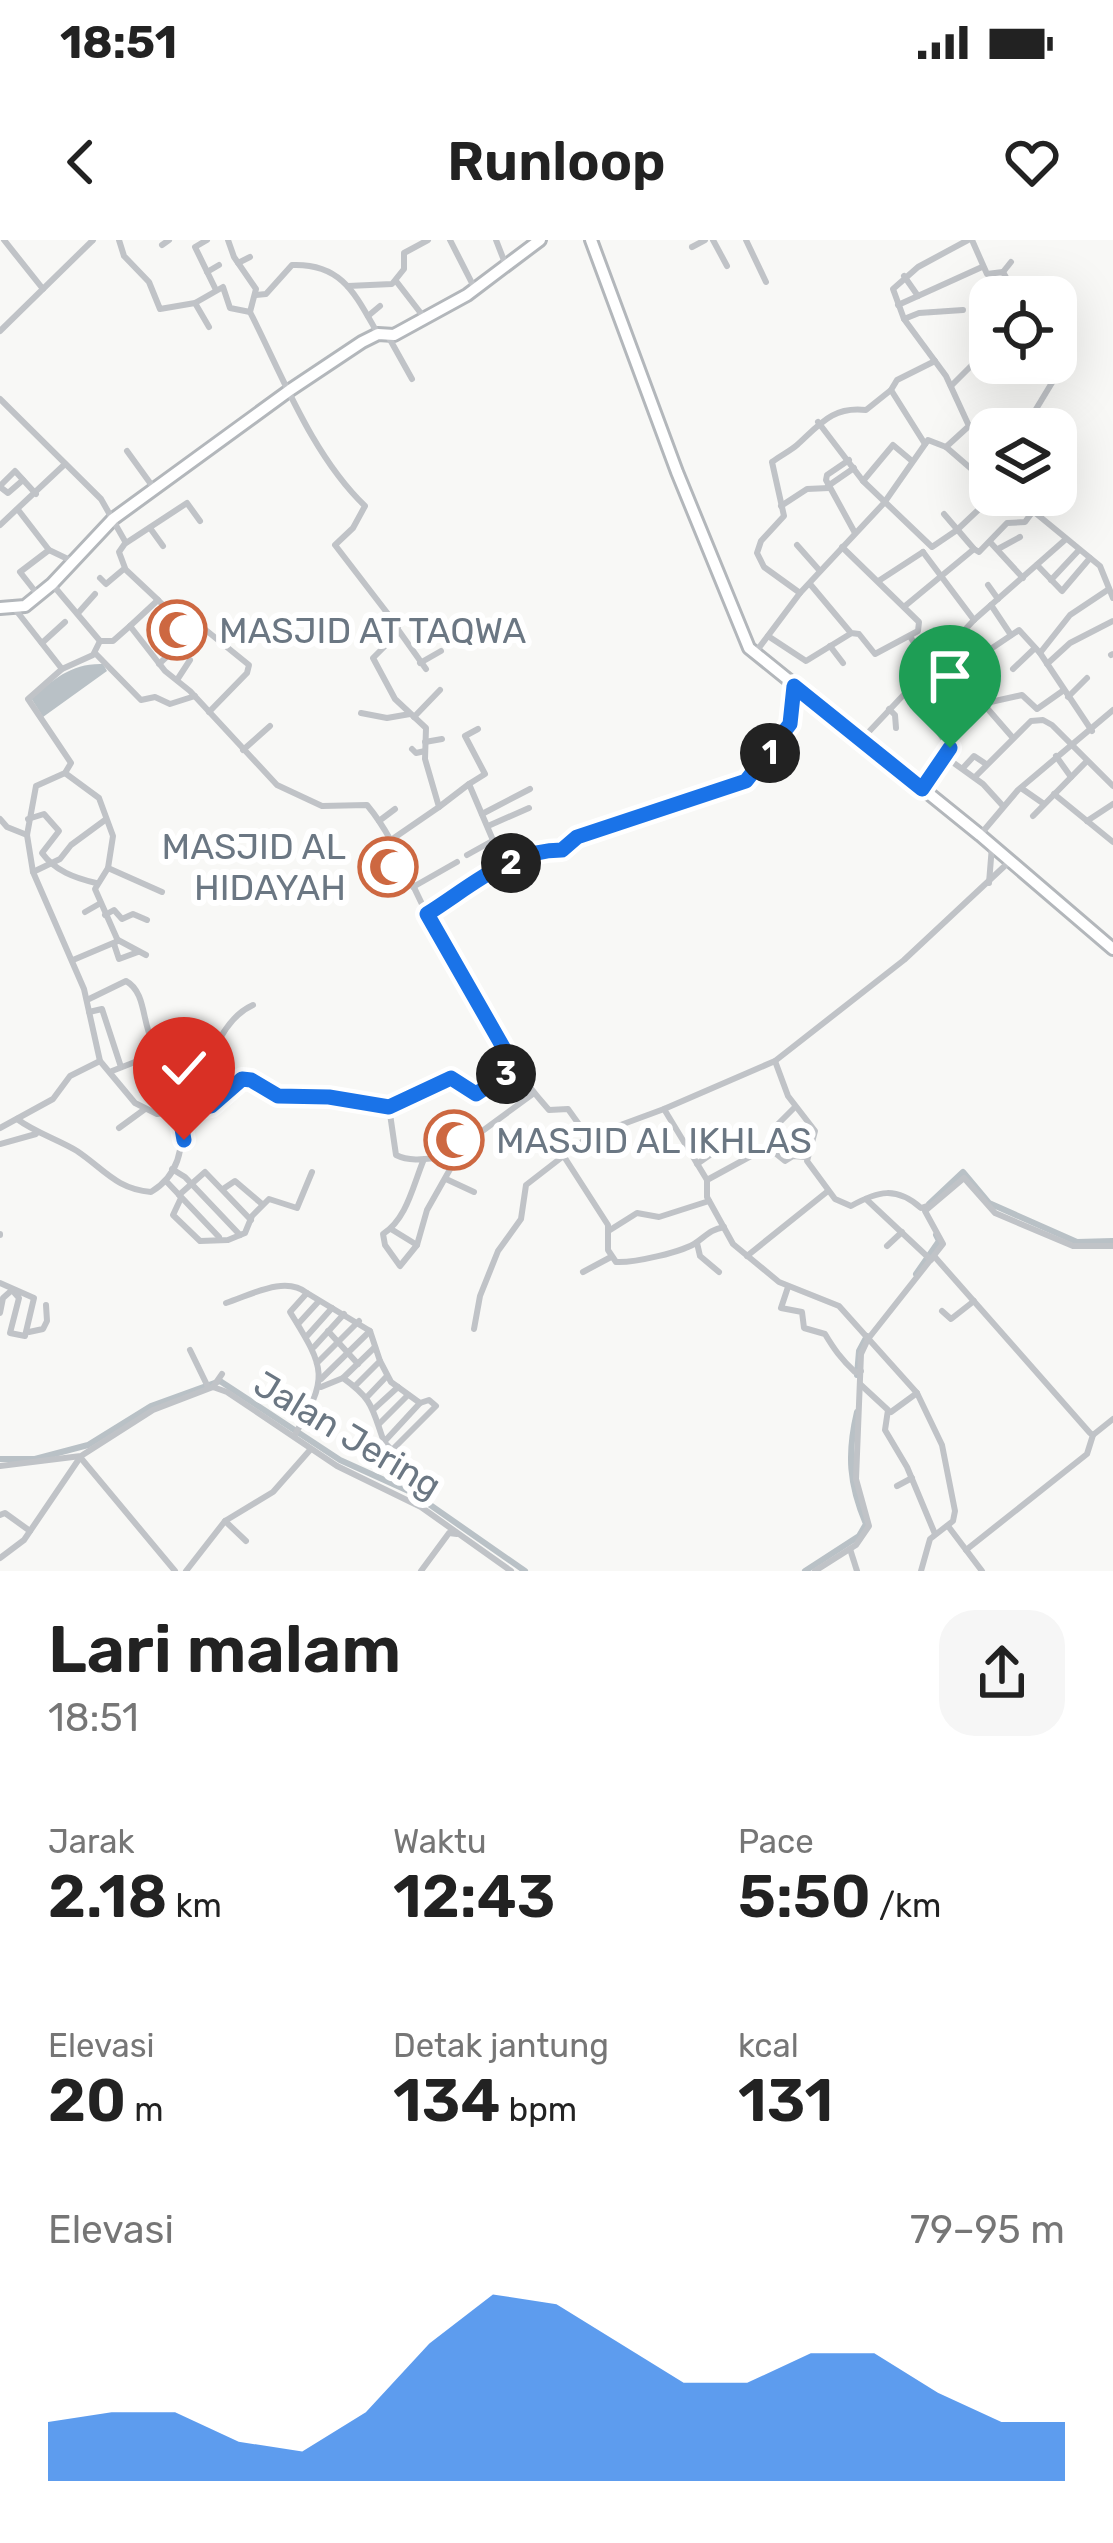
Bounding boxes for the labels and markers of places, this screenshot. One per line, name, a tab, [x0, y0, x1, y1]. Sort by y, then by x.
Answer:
mosque icon: MASJID AT TAQWA	[146, 599, 208, 661]
place label: MASJID AT TAQWA	[219, 609, 526, 652]
pin	[899, 625, 1001, 748]
pin: 1	[740, 723, 800, 783]
place label: MASJID AL HIDAYAH	[162, 825, 346, 909]
pin: 2	[481, 833, 541, 893]
mosque icon: MASJID AL HIDAYAH	[357, 836, 419, 898]
pin	[133, 1017, 235, 1140]
pin: 3	[476, 1044, 536, 1104]
mosque icon: MASJID AL IKHLAS	[423, 1109, 485, 1171]
place label: MASJID AL IKHLAS	[496, 1119, 812, 1162]

